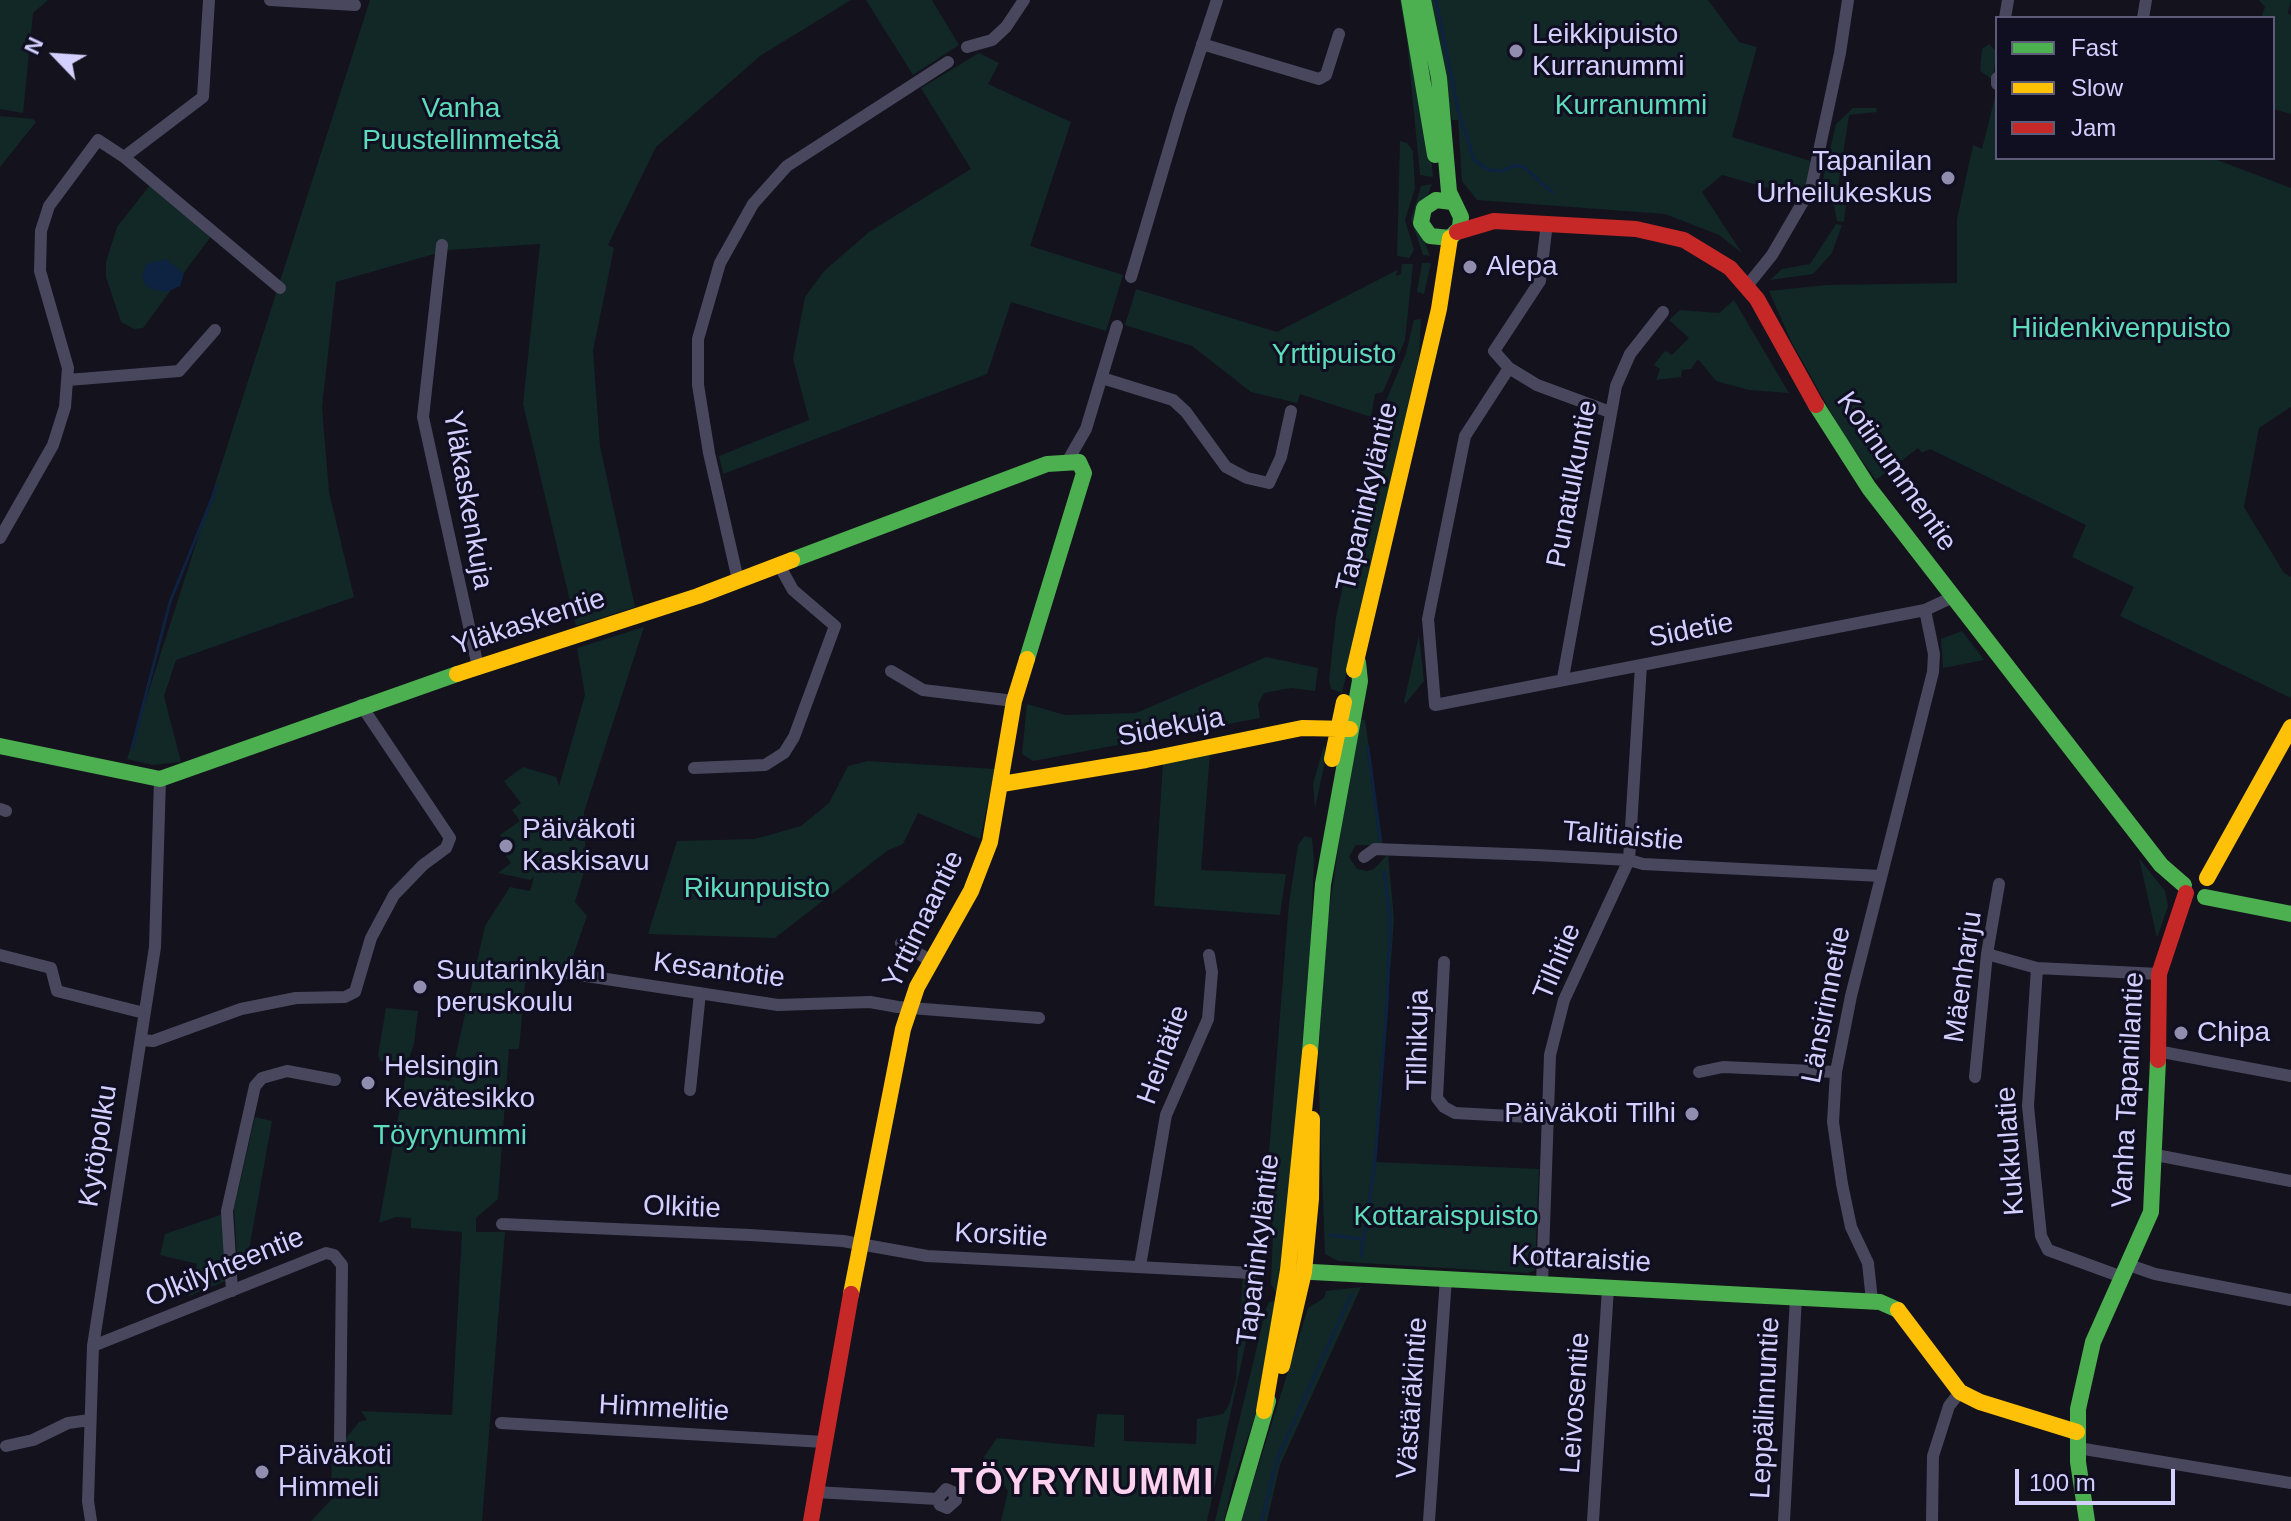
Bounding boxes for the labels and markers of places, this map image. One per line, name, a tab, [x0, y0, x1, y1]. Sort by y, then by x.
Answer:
place label: Leikkipuisto Kurranummi	[1532, 18, 1684, 84]
marker: Leikkipuisto Kurranummi	[1507, 42, 1525, 60]
place label: Tapanilan Urheilukeskus	[1756, 145, 1932, 211]
marker: Tapanilan Urheilukeskus	[1939, 169, 1957, 187]
place label: Alepa	[1486, 250, 1558, 284]
marker: Alepa	[1461, 258, 1479, 276]
place label: Päiväkoti Kaskisavu	[522, 813, 650, 879]
marker: Päiväkoti Kaskisavu	[497, 837, 515, 855]
place label: Suutarinkylän peruskoulu	[436, 954, 606, 1020]
marker: Suutarinkylän peruskoulu	[411, 978, 429, 996]
place label: Chipa	[2197, 1016, 2270, 1050]
marker: Chipa	[2172, 1024, 2190, 1042]
place label: Helsingin Kevätesikko	[384, 1050, 535, 1116]
marker: Helsingin Kevätesikko	[359, 1074, 377, 1092]
place label: Päiväkoti Tilhi	[1504, 1097, 1676, 1131]
marker: Päiväkoti Tilhi	[1683, 1105, 1701, 1123]
place label: Päiväkoti Himmeli	[278, 1439, 392, 1505]
marker: Päiväkoti Himmeli	[253, 1463, 271, 1481]

